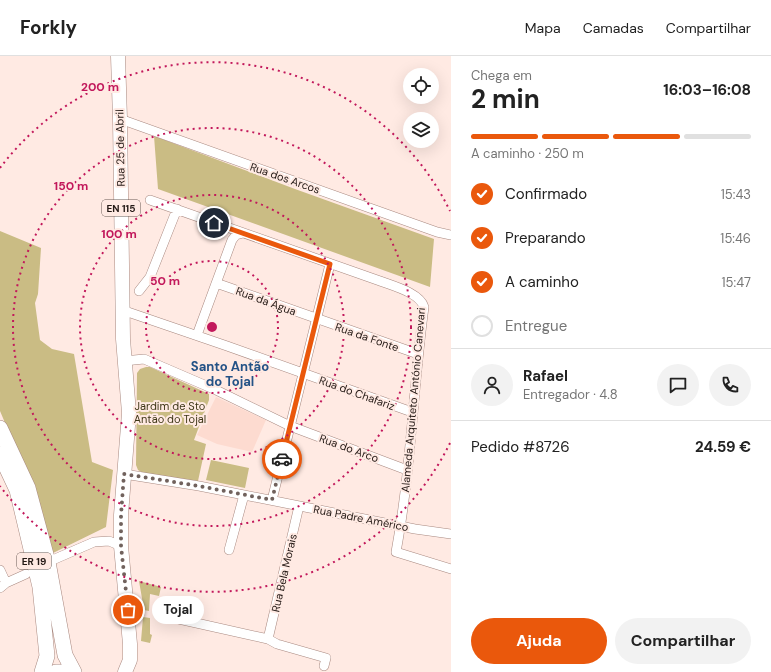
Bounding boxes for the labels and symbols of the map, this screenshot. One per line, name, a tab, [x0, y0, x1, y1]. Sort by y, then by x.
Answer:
text: 200 m	[81, 79, 119, 95]
street label: Rua 25 de Abril	[112, 109, 128, 187]
street label: Rua dos Arcos	[248, 159, 322, 197]
text: 150 m	[54, 178, 88, 194]
road number: EN 115	[102, 200, 140, 216]
pin	[197, 206, 231, 240]
text: 100 m	[101, 226, 137, 242]
text: 50 m	[150, 273, 180, 289]
street label: Rua da Água	[234, 284, 298, 318]
street label: Alameda Arquiteto António Canevari	[398, 307, 428, 493]
centre of rings	[205, 320, 219, 334]
street label: Rua da Fonte	[333, 320, 401, 354]
district label: Santo Antão do Tojal	[191, 358, 269, 390]
street label: Rua do Chafariz	[317, 373, 397, 413]
park label: Jardim de Sto Antão do Tojal	[134, 399, 206, 426]
street label: Rua do Arco	[317, 431, 381, 465]
courier	[262, 439, 302, 479]
street label: Rua Padre Américo	[312, 502, 410, 534]
street label: Rua Bela Morais	[268, 532, 300, 614]
road number: ER 19	[17, 553, 51, 569]
pin	[111, 593, 145, 627]
callout: Tojal	[152, 596, 204, 624]

